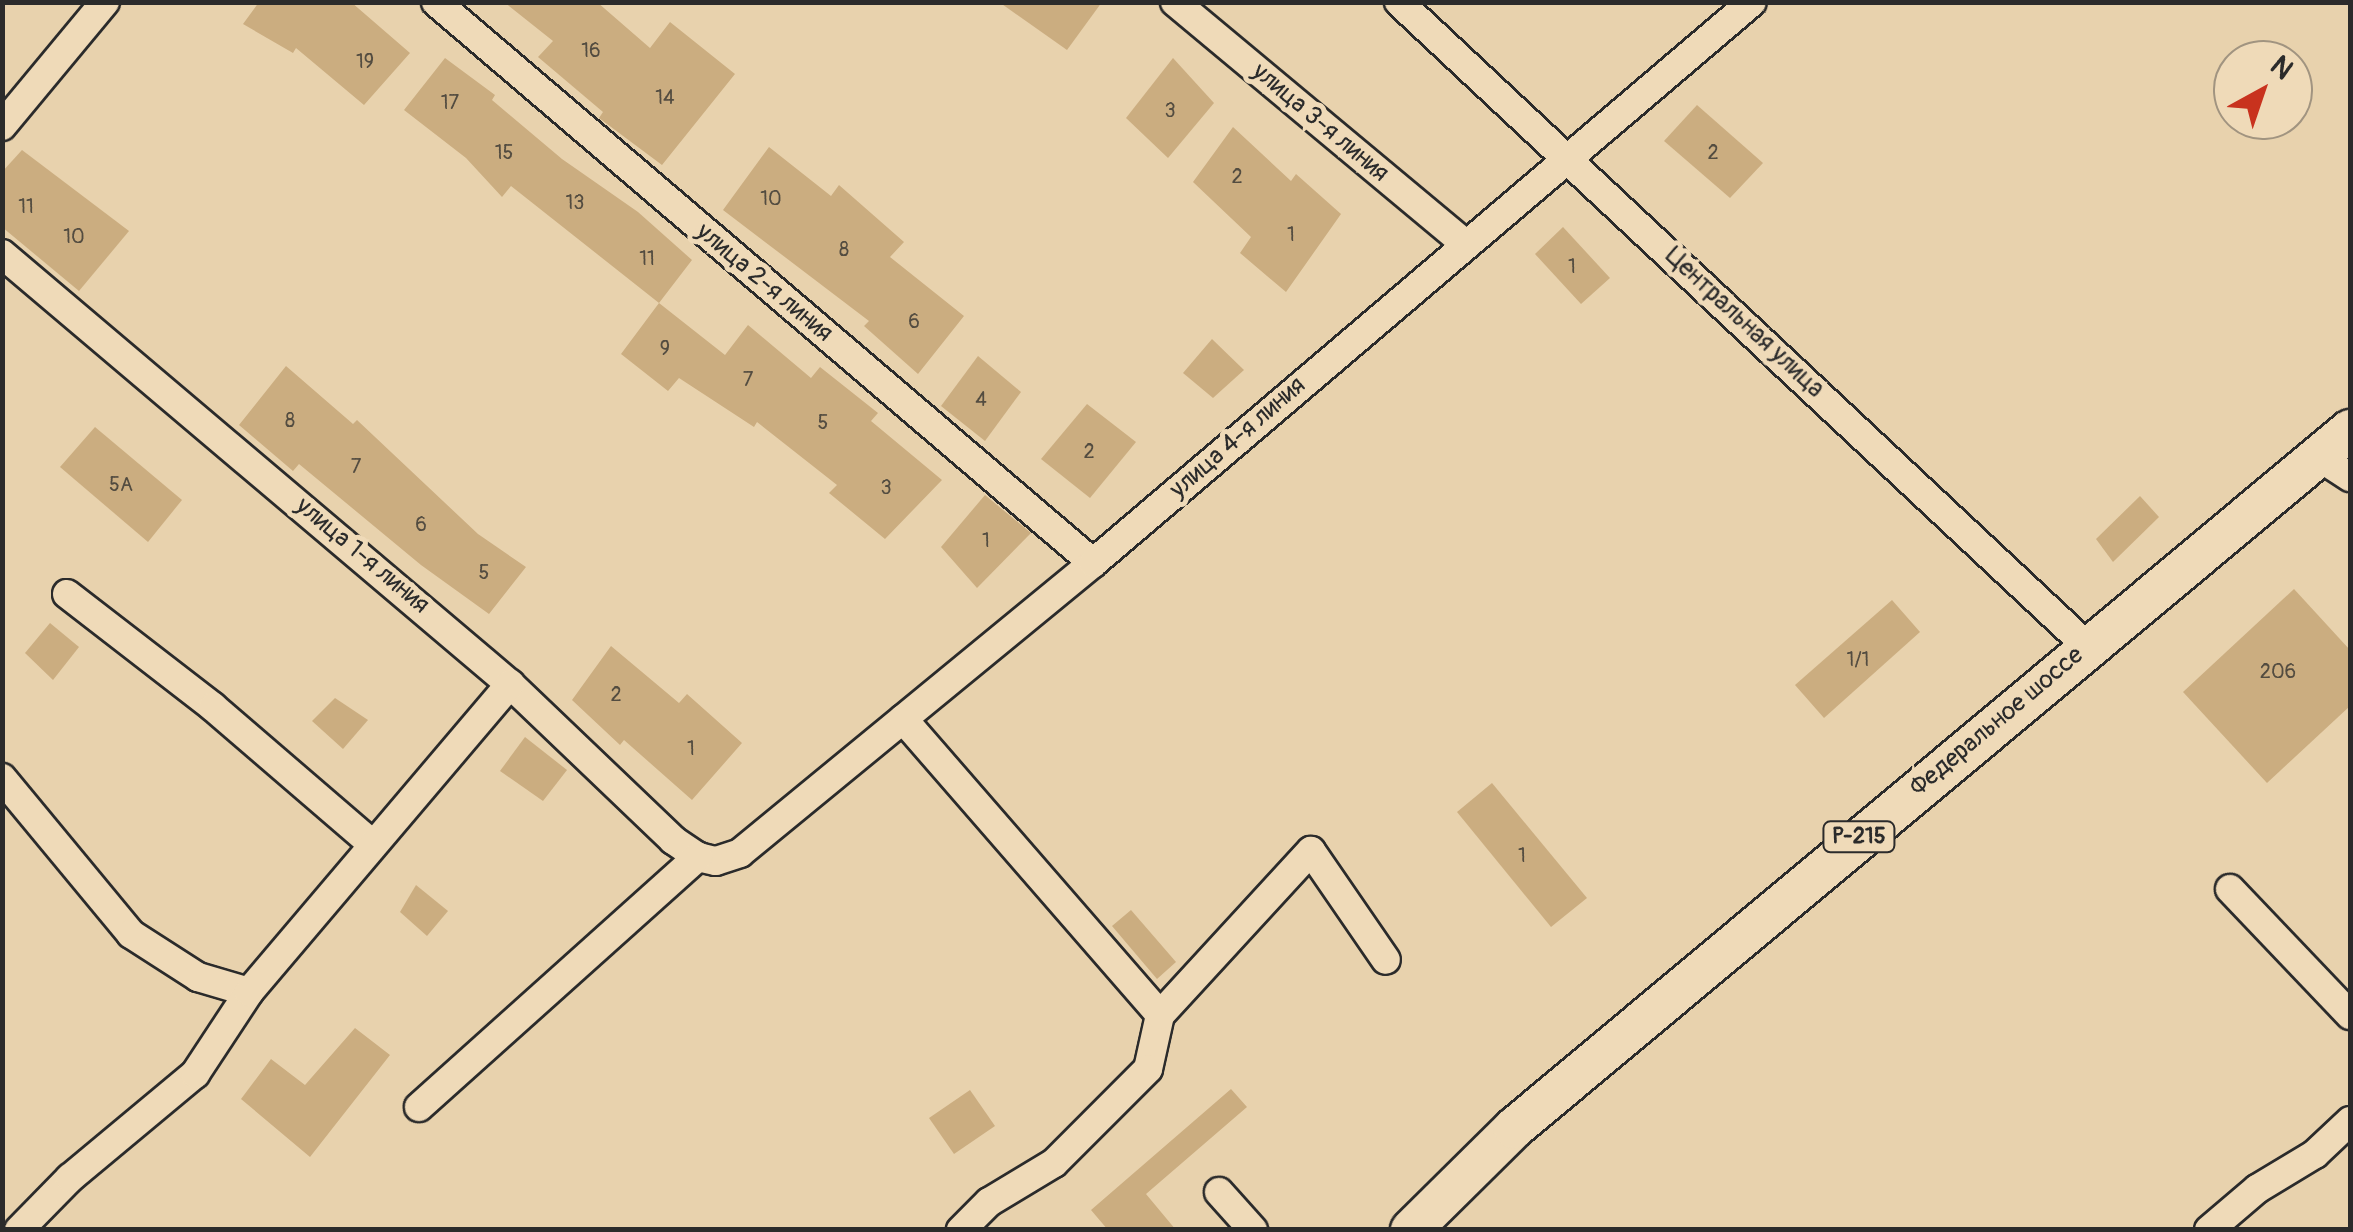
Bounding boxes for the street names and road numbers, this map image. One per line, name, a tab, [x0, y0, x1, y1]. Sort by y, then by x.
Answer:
street label: улица 3-я линия	[1246, 57, 1394, 189]
street label: улица 2-я линия	[690, 217, 838, 349]
street label: Центральная улица	[1658, 242, 1830, 404]
street label: улица 4-я линия	[1164, 371, 1312, 505]
street label: улица 1-я линия	[289, 492, 435, 620]
street label: Федеральное шоссе	[1904, 641, 2090, 803]
road number: Р-215	[1822, 820, 1896, 854]

